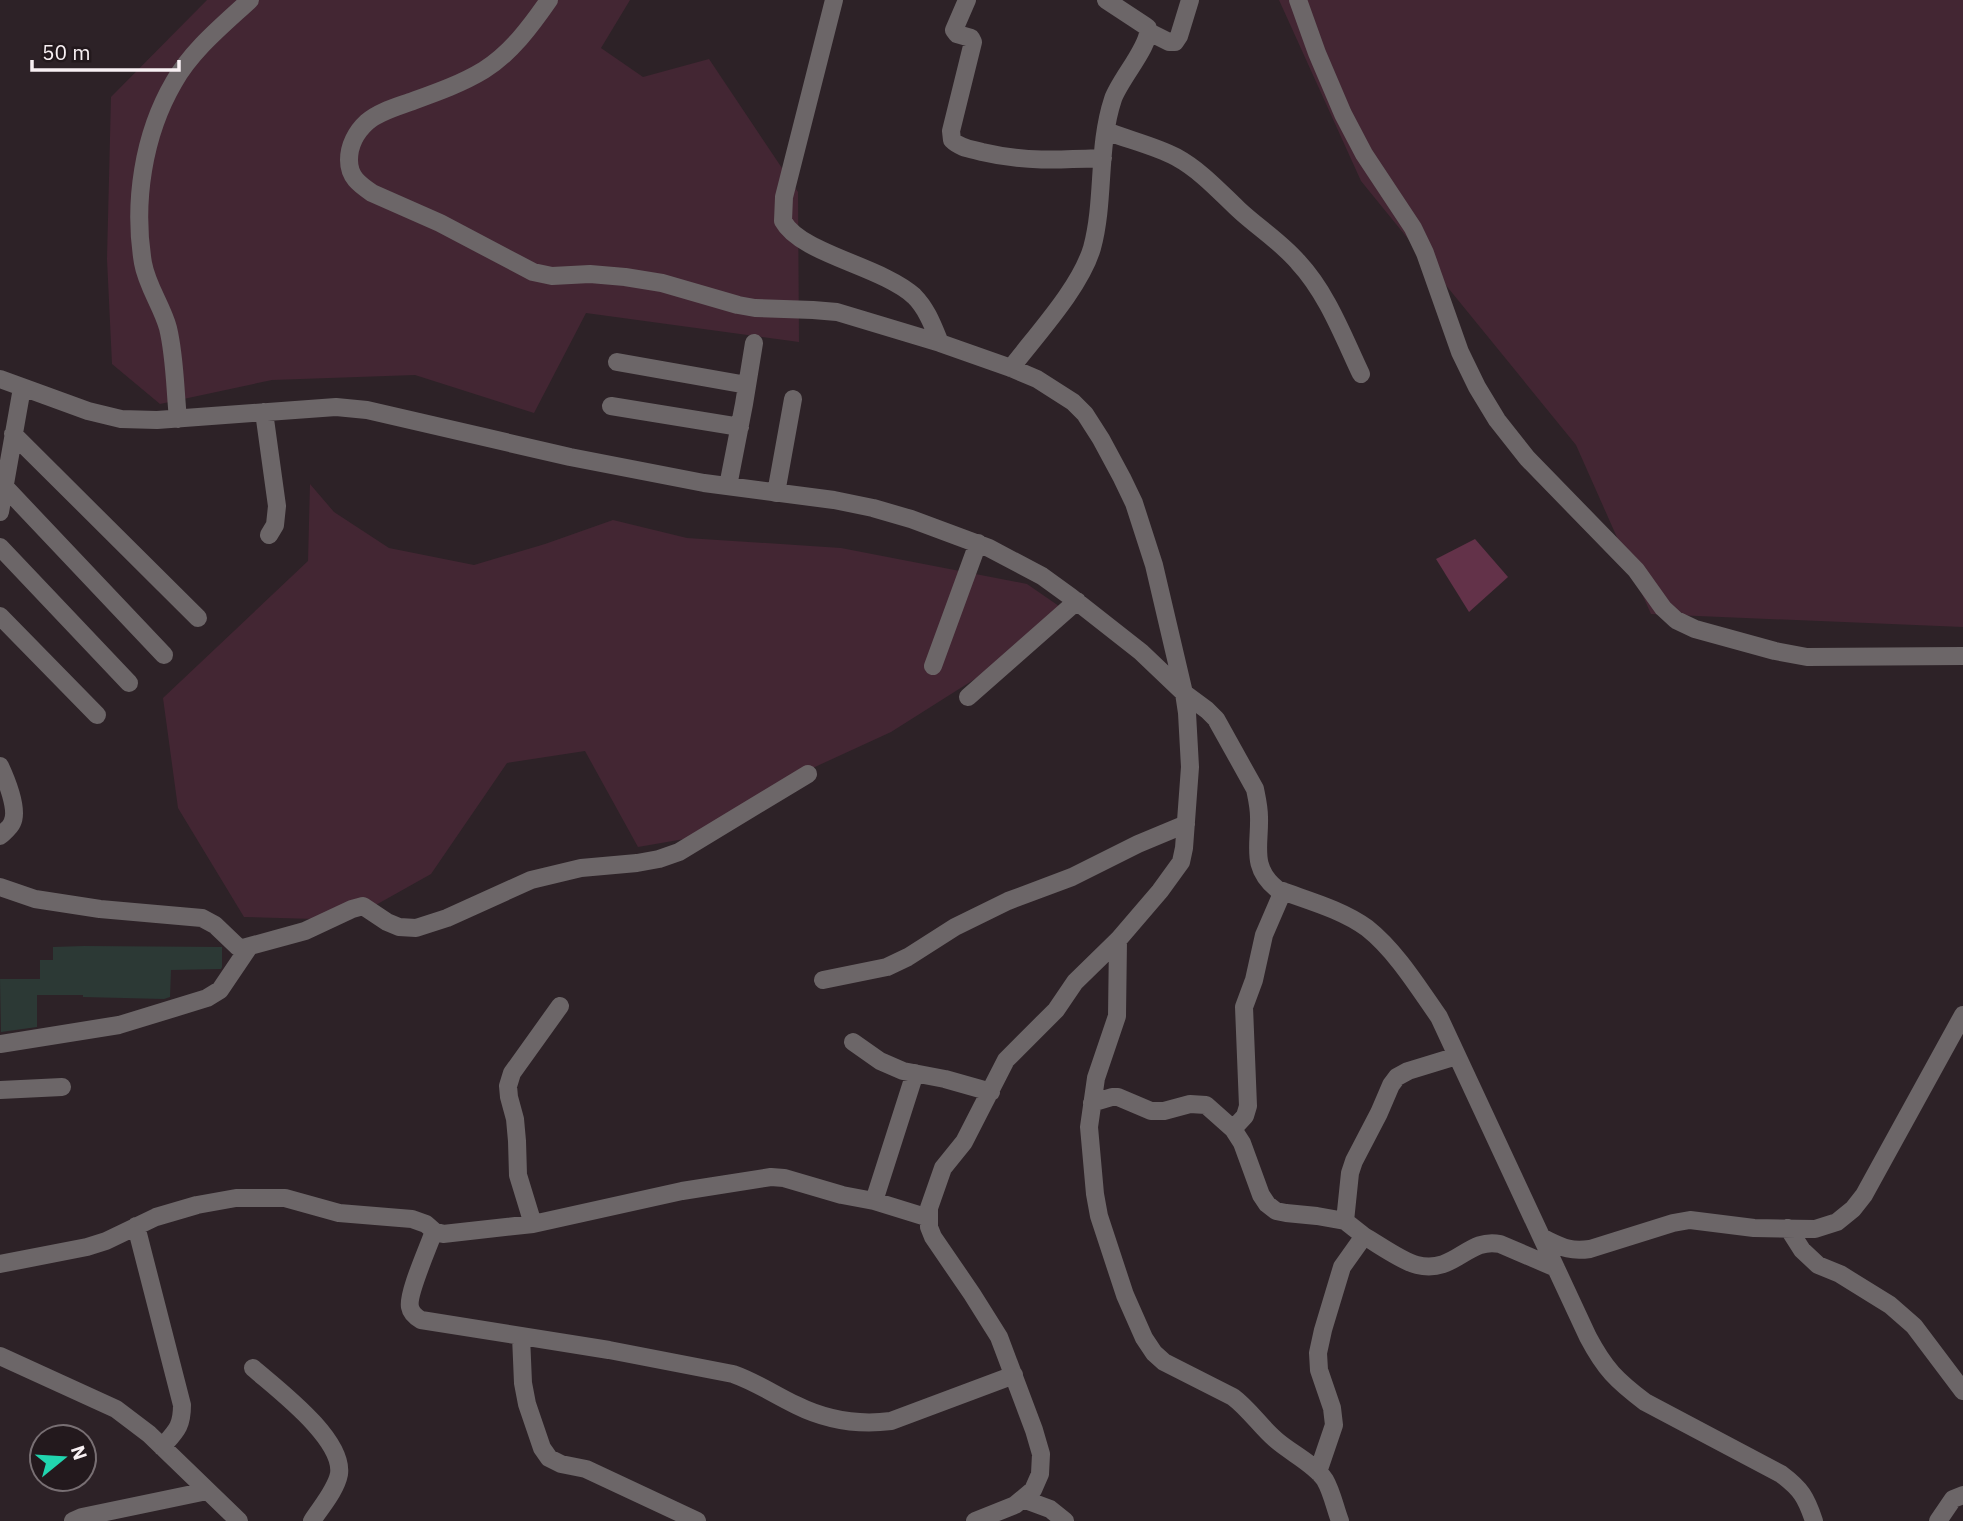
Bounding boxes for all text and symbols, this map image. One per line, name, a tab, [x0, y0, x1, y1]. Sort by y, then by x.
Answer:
scale bar	[32, 28, 178, 72]
text: 50 m	[42, 38, 91, 66]
north arrow	[28, 1423, 98, 1493]
text: N	[66, 1442, 93, 1463]

